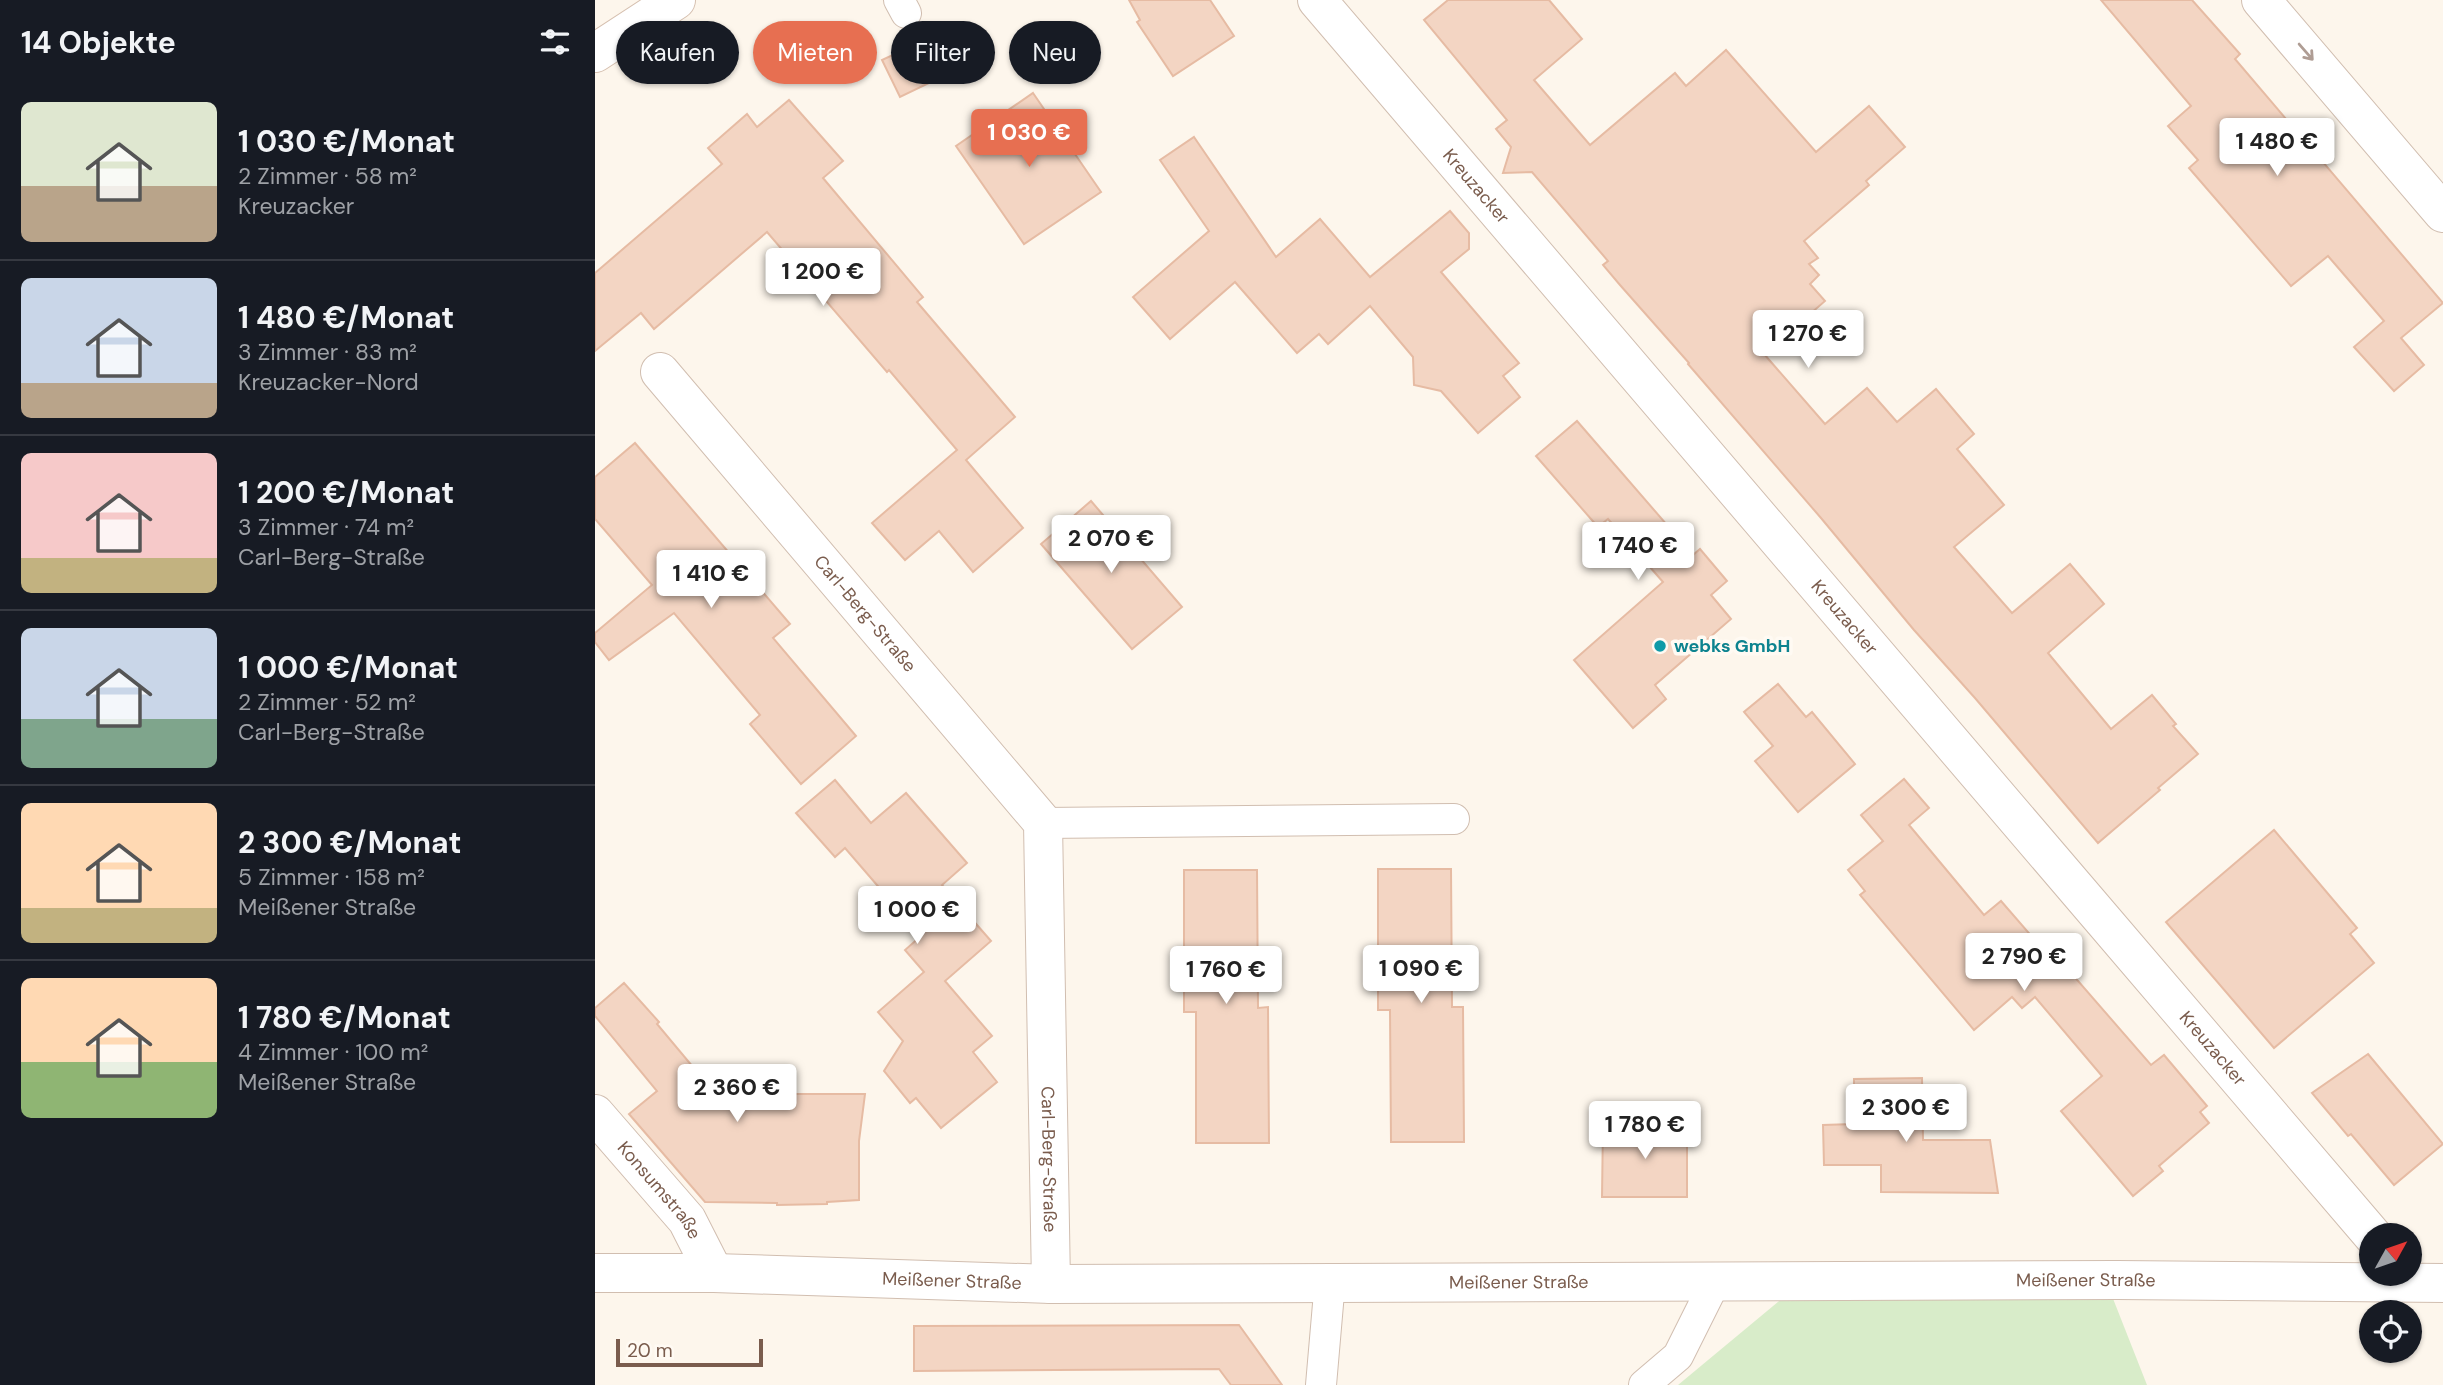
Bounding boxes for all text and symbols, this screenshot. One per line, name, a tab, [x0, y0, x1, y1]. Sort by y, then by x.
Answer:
chip: Kaufen	[616, 21, 739, 84]
chip: Mieten	[753, 21, 877, 84]
chip: Filter	[891, 21, 995, 84]
chip: Neu	[1009, 21, 1101, 84]
text: 14 Objekte	[21, 23, 176, 62]
icon: filters	[536, 23, 574, 61]
one-way arrow	[2298, 43, 2314, 61]
pin: 1 030 €	[964, 110, 1094, 169]
text: 1 030 €	[987, 117, 1071, 147]
pin: 1 480 €	[2212, 118, 2342, 178]
text: 1 030 €/Monat	[238, 122, 455, 161]
text: 1 480 €	[2235, 126, 2319, 156]
icon: home	[77, 130, 161, 214]
street label: Kreuzacker	[1437, 144, 1515, 229]
text: 2 Zimmer · 58 m²	[238, 161, 417, 191]
text: Kreuzacker	[238, 191, 354, 221]
pin: 1 200 €	[758, 248, 888, 308]
text: 1 200 €	[782, 256, 864, 286]
text: 1 480 €/Monat	[238, 298, 454, 337]
icon: home	[77, 306, 161, 390]
pin: 1 270 €	[1743, 310, 1873, 370]
text: 1 270 €	[1769, 318, 1847, 348]
text: 3 Zimmer · 83 m²	[238, 337, 417, 367]
text: Kreuzacker-Nord	[238, 367, 419, 397]
text: 1 200 €/Monat	[238, 473, 454, 512]
icon: home	[77, 481, 161, 565]
text: 3 Zimmer · 74 m²	[238, 512, 414, 542]
pin: 2 070 €	[1046, 516, 1176, 575]
pin: 1 740 €	[1573, 522, 1703, 582]
text: 2 070 €	[1068, 523, 1154, 553]
text: 1 740 €	[1598, 530, 1678, 560]
text: Carl-Berg-Straße	[238, 542, 425, 572]
pin: 1 410 €	[646, 550, 776, 610]
street label: Carl-Berg-Straße	[809, 550, 922, 677]
text: 1 410 €	[673, 558, 749, 588]
street label: Kreuzacker	[1806, 575, 1883, 660]
place label: webks GmbH	[1674, 634, 1790, 658]
marker: webks GmbH	[1652, 638, 1668, 654]
text: 1 000 €/Monat	[238, 648, 458, 687]
icon: home	[77, 656, 161, 740]
text: 2 Zimmer · 52 m²	[238, 687, 416, 717]
text: Carl-Berg-Straße	[238, 717, 425, 747]
text: 2 300 €/Monat	[238, 823, 461, 862]
icon: home	[77, 831, 161, 915]
text: 5 Zimmer · 158 m²	[238, 862, 425, 892]
pin: 1 000 €	[852, 886, 982, 946]
text: Meißener Straße	[238, 892, 416, 922]
text: 1 000 €	[874, 894, 960, 924]
pin: 2 790 €	[1959, 934, 2089, 993]
text: 2 790 €	[1981, 941, 2067, 971]
pin: 1 760 €	[1161, 946, 1291, 1006]
pin: 1 090 €	[1356, 946, 1486, 1005]
text: 1 090 €	[1379, 953, 1463, 983]
text: 1 760 €	[1186, 954, 1266, 984]
text: 1 780 €/Monat	[238, 998, 451, 1037]
icon: home	[77, 1006, 161, 1090]
street label: Kreuzacker	[2174, 1006, 2252, 1091]
text: 4 Zimmer · 100 m²	[238, 1037, 428, 1067]
pin: 2 360 €	[672, 1064, 802, 1124]
text: Meißener Straße	[238, 1067, 416, 1097]
text: 2 360 €	[694, 1072, 780, 1102]
pin: 2 300 €	[1841, 1084, 1971, 1144]
street label: Carl-Berg-Straße	[1036, 1086, 1062, 1233]
text: 2 300 €	[1862, 1092, 1950, 1122]
pin: 1 780 €	[1580, 1102, 1710, 1161]
text: 1 780 €	[1605, 1109, 1685, 1139]
street label: Konsumstraße	[612, 1136, 707, 1243]
north arrow	[2359, 1223, 2422, 1286]
map controls	[2359, 1223, 2422, 1363]
street label: Meißener Straße	[882, 1266, 1022, 1295]
street label: Meißener Straße	[2016, 1268, 2156, 1292]
street label: Meißener Straße	[1449, 1270, 1589, 1295]
button: locate	[2359, 1300, 2422, 1363]
scale bar	[616, 1336, 763, 1368]
text: 20 m	[627, 1338, 673, 1363]

